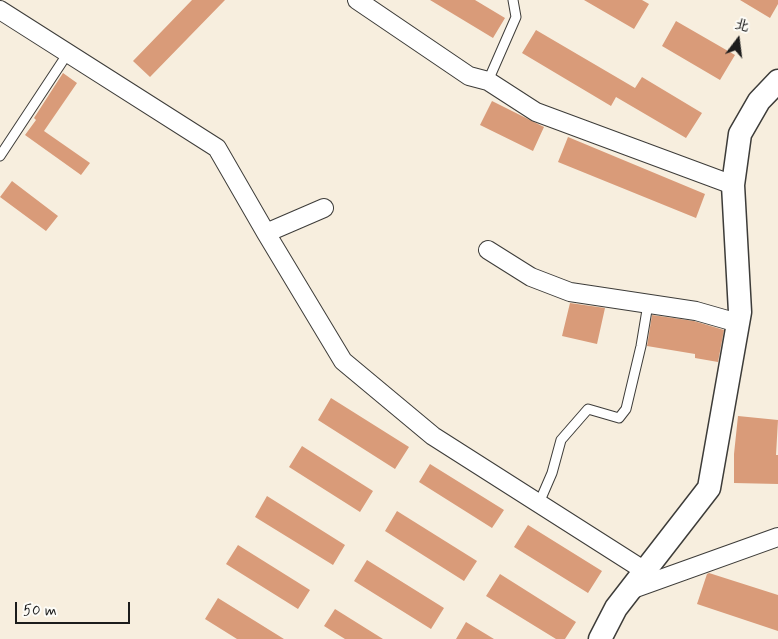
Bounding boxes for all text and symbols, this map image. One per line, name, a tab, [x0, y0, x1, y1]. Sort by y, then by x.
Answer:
north arrow	[713, 15, 763, 65]
text: 北	[733, 15, 751, 36]
scale bar	[18, 592, 132, 624]
text: 50 m	[23, 601, 57, 621]

